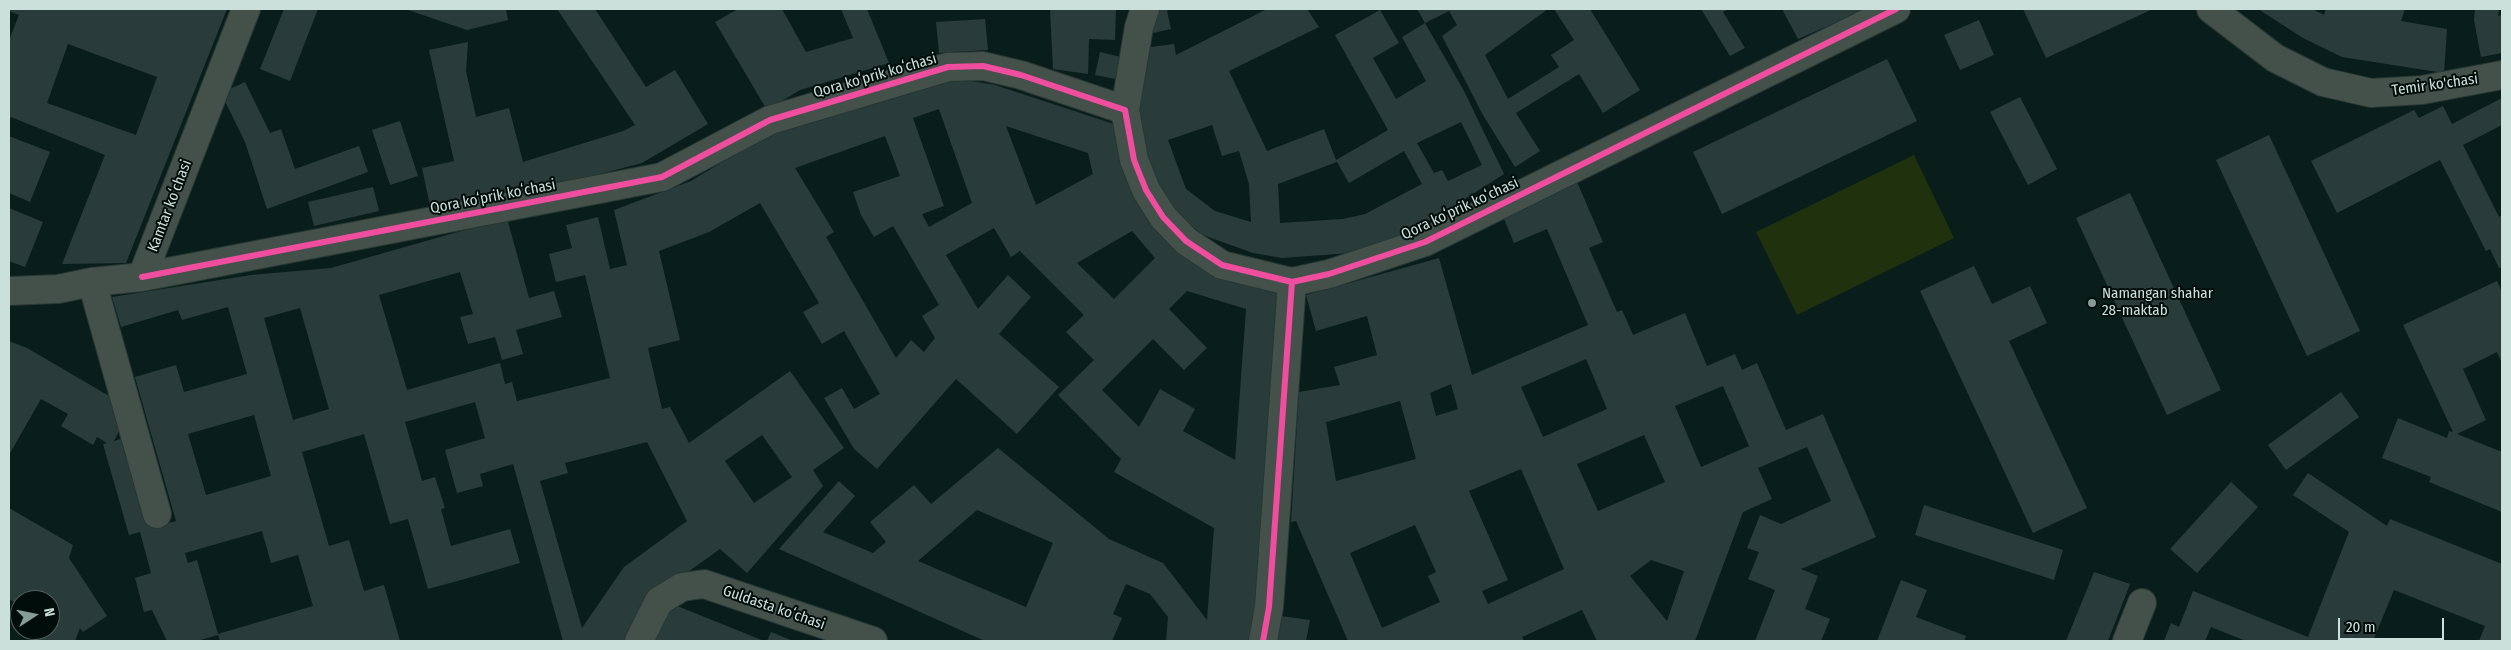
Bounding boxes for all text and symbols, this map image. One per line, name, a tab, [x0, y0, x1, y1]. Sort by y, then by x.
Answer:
street label: Qora koʻprik koʻchasi	[811, 50, 939, 102]
street label: Temir ko'chasi	[2391, 70, 2479, 100]
street label: Kamtar koʻchasi	[144, 158, 196, 254]
street label: Qora koʻprik koʻchasi	[1399, 174, 1521, 244]
street label: Qora koʻprik koʻchasi	[429, 176, 557, 218]
place label: Namangan shahar 28-maktab	[2102, 285, 2213, 320]
marker: Namangan shahar 28-maktab	[2086, 297, 2098, 309]
street label: Guldasta koʻchasi	[721, 582, 827, 634]
north arrow	[10, 590, 60, 640]
text: N	[40, 606, 58, 618]
scale bar	[2341, 608, 2447, 640]
text: 20 m	[2346, 618, 2376, 636]

